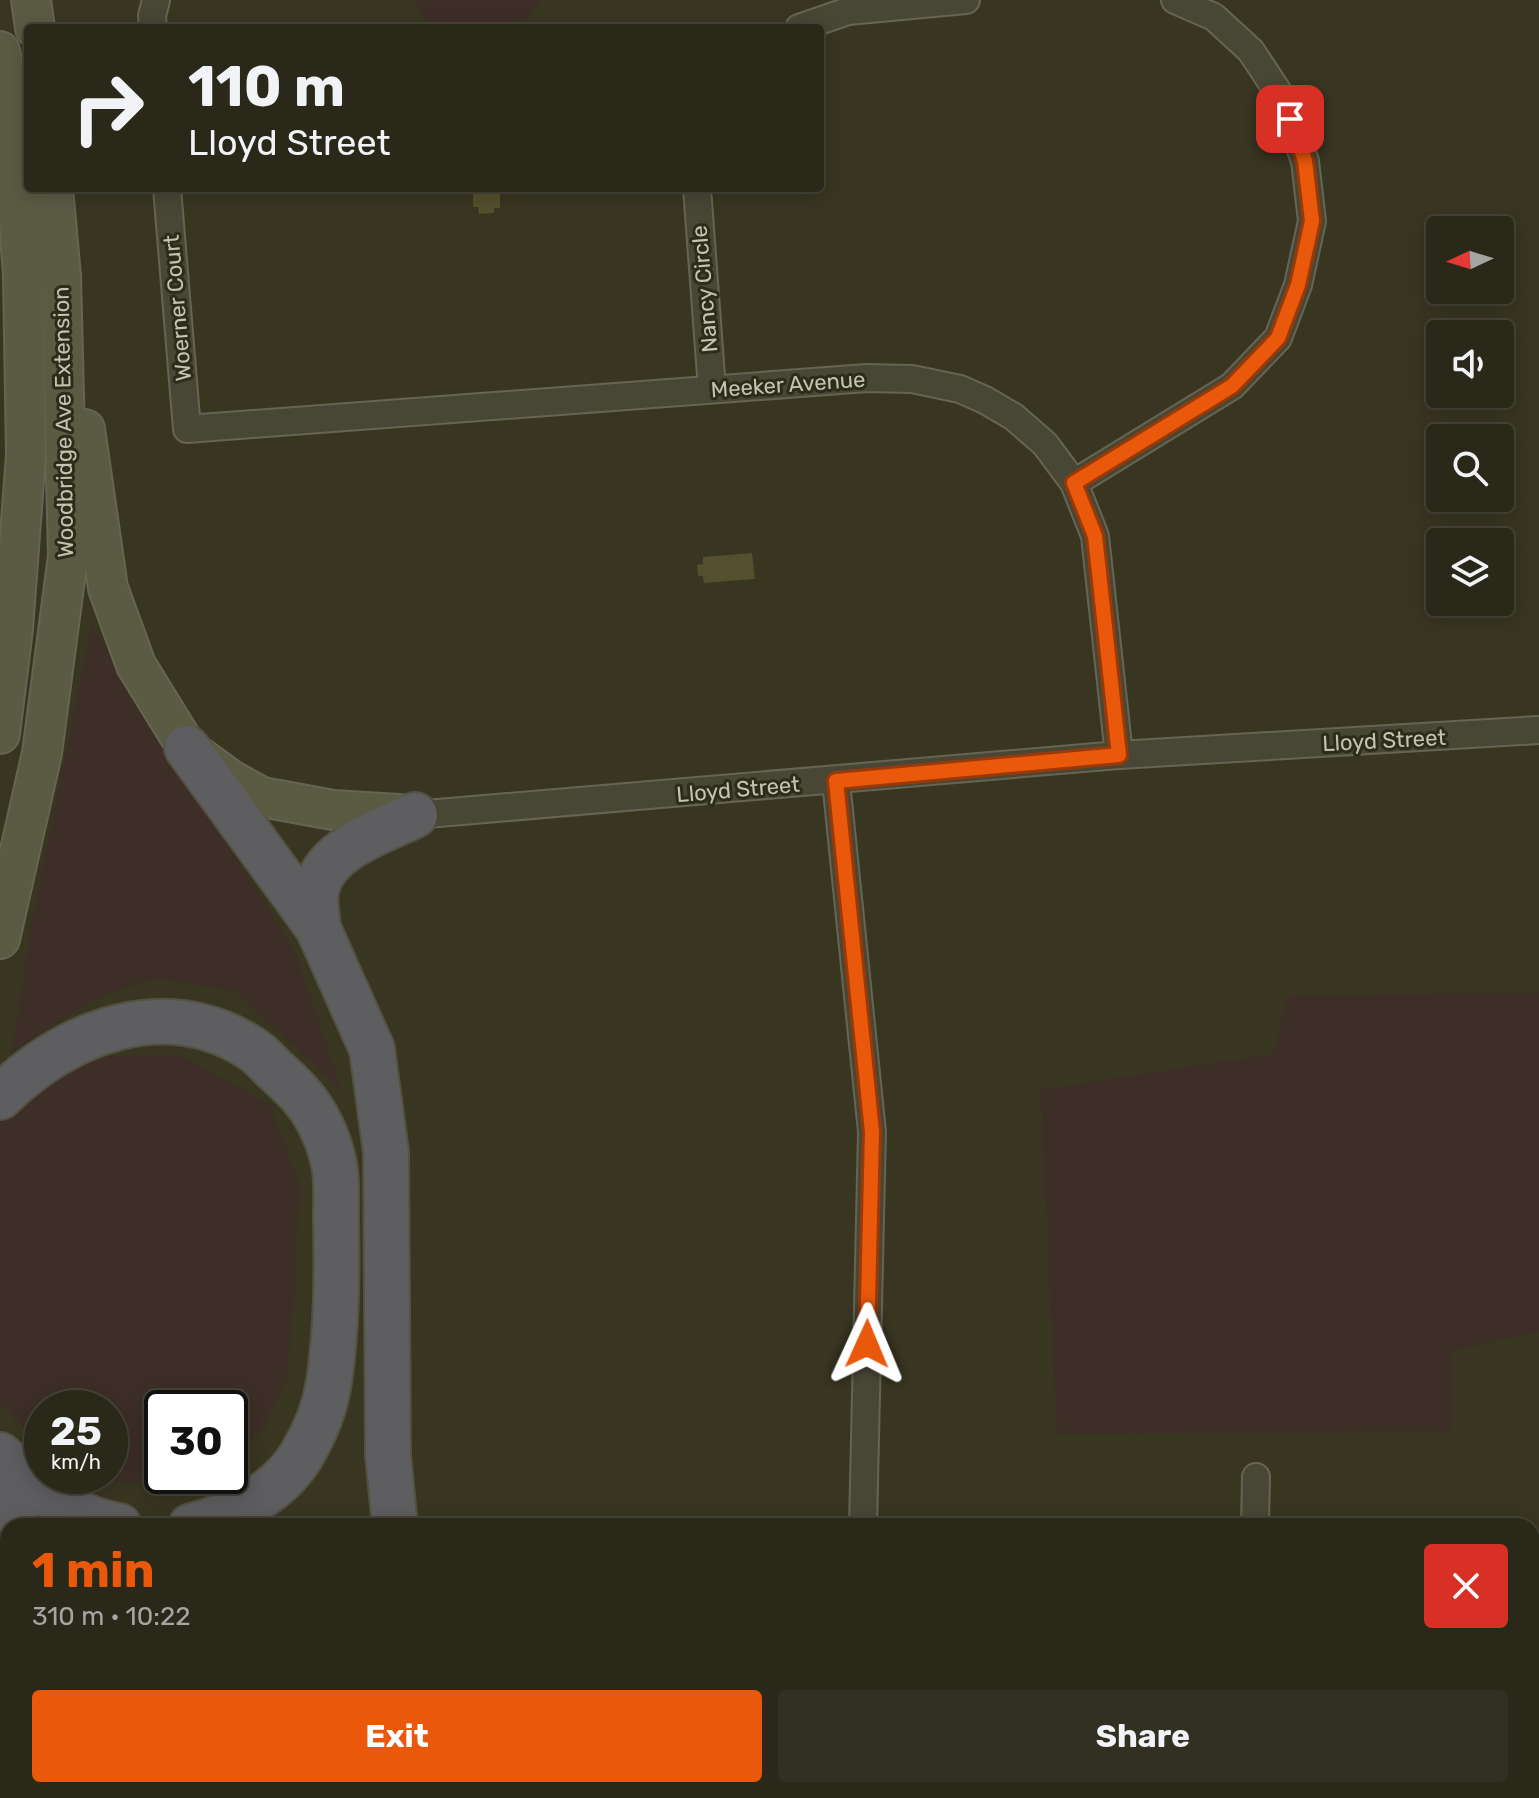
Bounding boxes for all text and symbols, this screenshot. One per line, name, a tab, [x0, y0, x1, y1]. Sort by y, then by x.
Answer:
text: 110 m	[188, 54, 345, 120]
icon: right	[56, 56, 160, 160]
pin	[1256, 85, 1324, 153]
icon: arrive	[1268, 97, 1312, 141]
text: Lloyd Street	[188, 121, 391, 164]
north arrow	[1426, 216, 1514, 304]
map controls	[1426, 216, 1514, 616]
street label: Nancy Circle	[685, 224, 724, 354]
street label: Woerner Court	[158, 233, 197, 382]
street label: Woodbridge Ave Extension	[48, 286, 79, 558]
button: sound	[1426, 320, 1514, 408]
street label: Meeker Avenue	[710, 366, 866, 403]
button: search	[1426, 424, 1514, 512]
button: layers	[1426, 528, 1514, 616]
street label: Lloyd Street	[1322, 724, 1447, 757]
street label: Lloyd Street	[675, 771, 801, 808]
position arrow	[825, 1302, 909, 1386]
speed limit sign: 30	[144, 1390, 248, 1494]
text: 25	[50, 1408, 102, 1455]
text: km/h	[51, 1450, 101, 1474]
text: 1 min	[32, 1542, 155, 1599]
button: close	[1424, 1544, 1508, 1628]
text: 310 m · 10:22	[32, 1601, 190, 1632]
button: Exit	[32, 1690, 762, 1782]
button: Share	[778, 1690, 1508, 1782]

